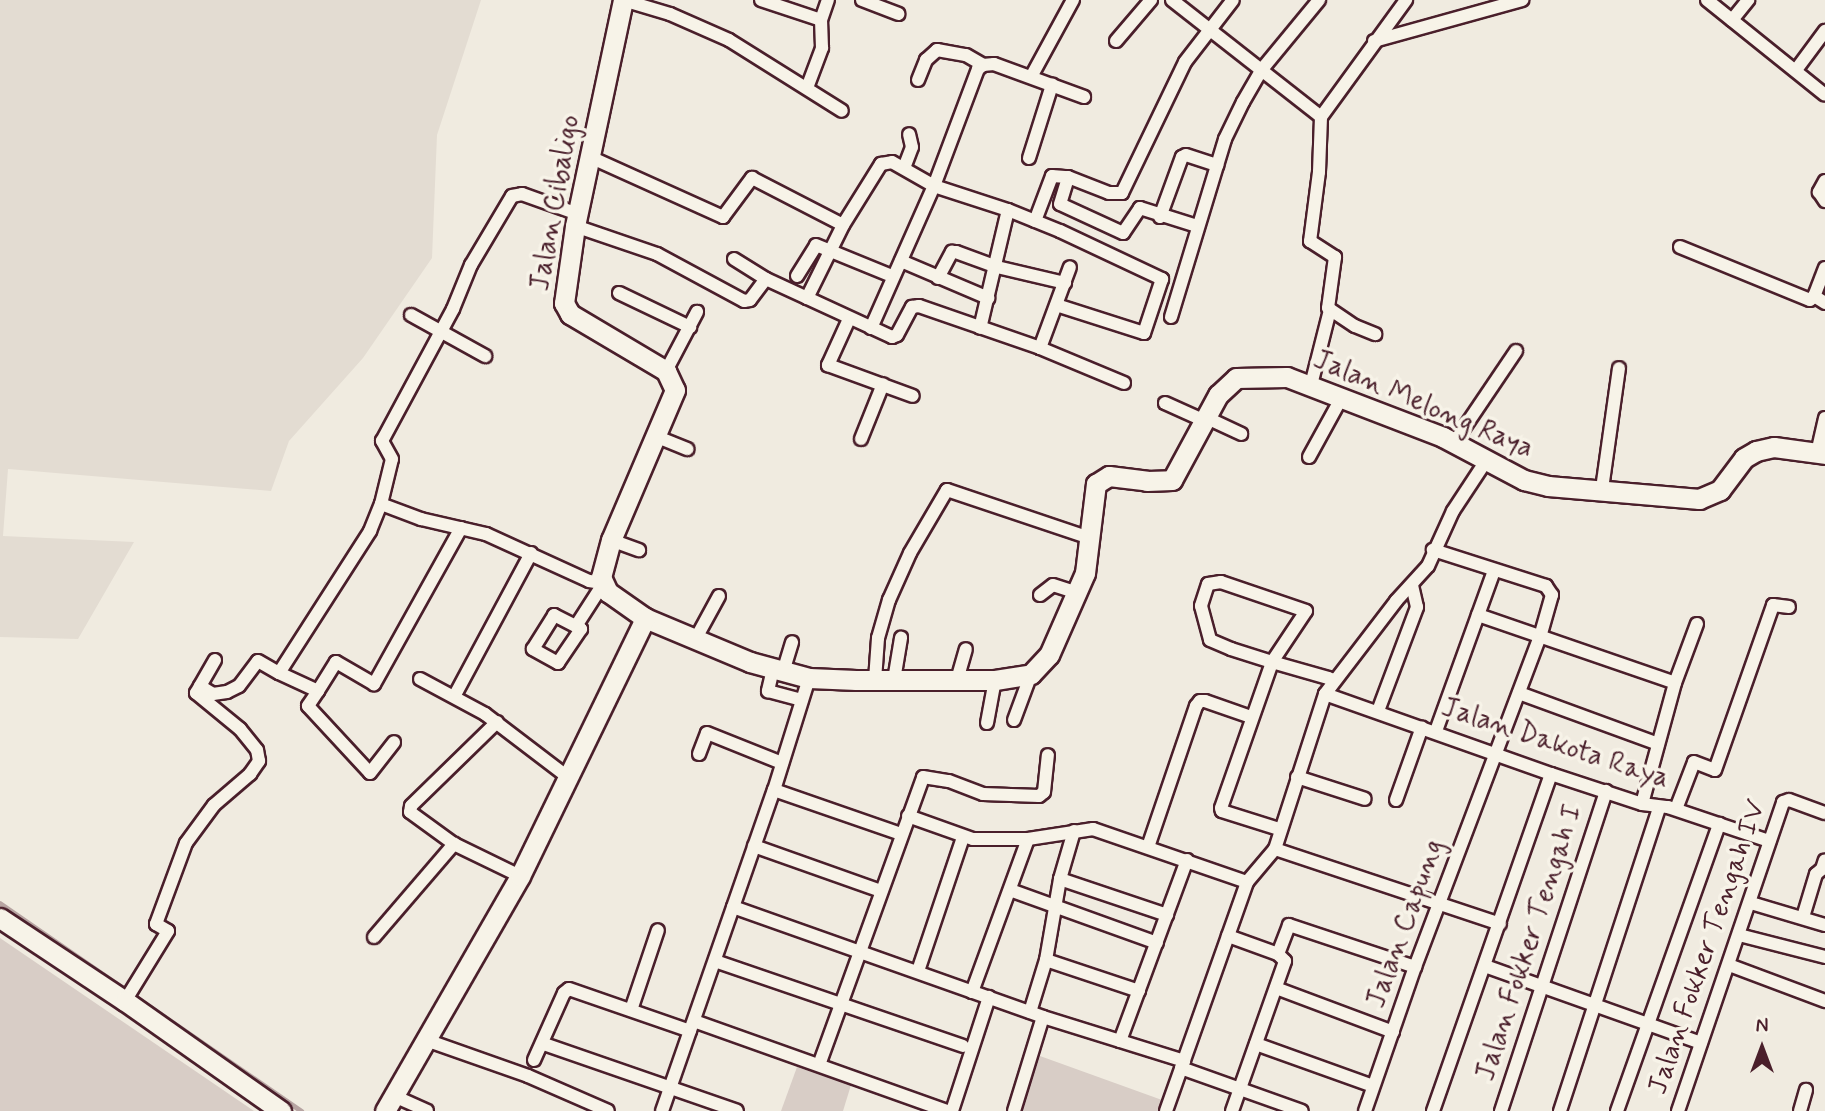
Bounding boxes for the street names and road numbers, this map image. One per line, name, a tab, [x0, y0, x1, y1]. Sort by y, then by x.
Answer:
street label: Jalan Cibaligo	[524, 113, 588, 293]
street label: Jalan Melong Raya	[1307, 343, 1539, 467]
street label: Jalan Dakota Raya	[1438, 692, 1672, 796]
street label: Jalan Fokker Tengah IV	[1645, 804, 1771, 1090]
street label: Jalan Fokker Tengah I	[1472, 808, 1588, 1078]
street label: Jalan Capung	[1361, 838, 1451, 1010]

